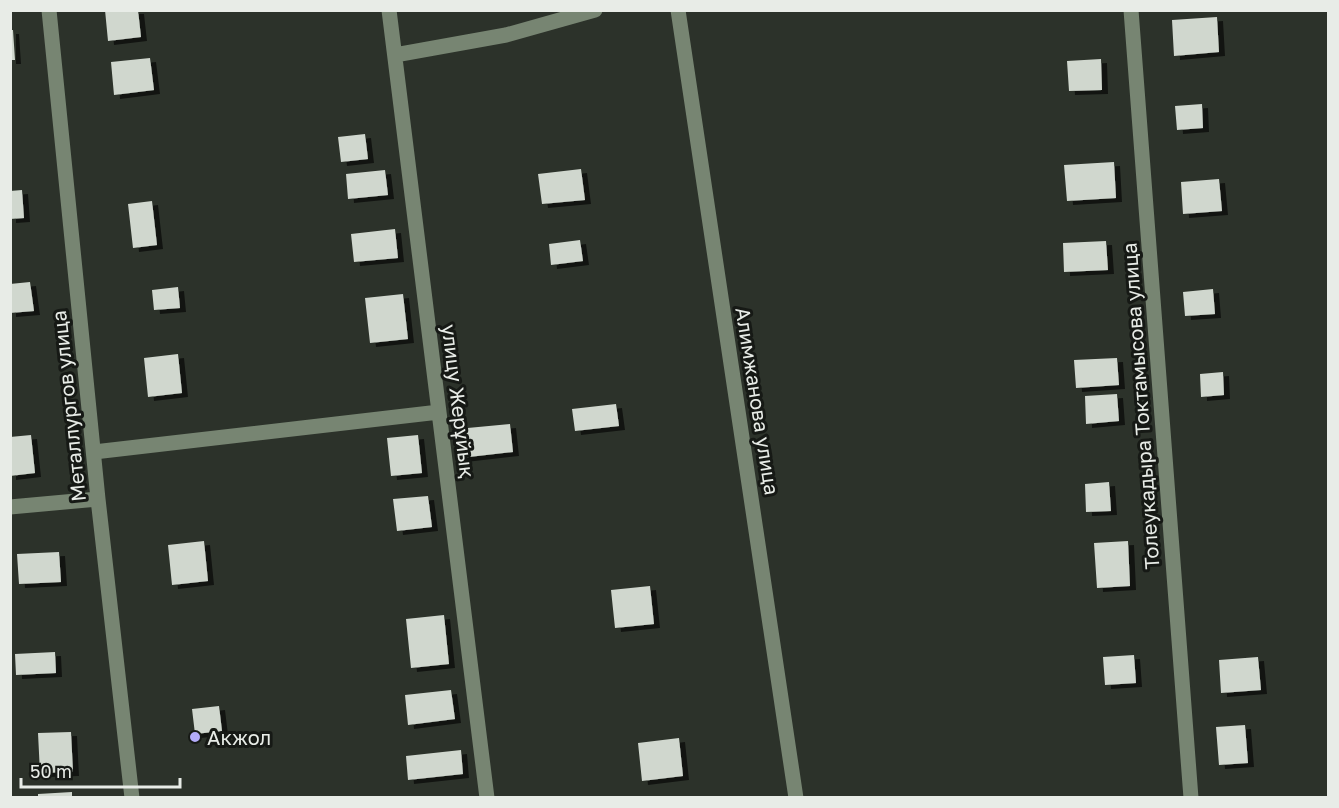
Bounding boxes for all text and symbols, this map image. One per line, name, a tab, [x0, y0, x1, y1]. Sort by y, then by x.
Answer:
street label: Толеукадыра Токтамысова улица	[1117, 242, 1163, 570]
street label: Алимжанова улица	[731, 305, 785, 497]
street label: Металлургов улица	[46, 309, 90, 503]
street label: улицу Жерұйық	[437, 323, 480, 480]
place label: Акжол	[207, 725, 271, 749]
marker: Акжол	[188, 730, 202, 744]
scale bar	[21, 751, 180, 789]
text: 50 m	[30, 760, 72, 782]

